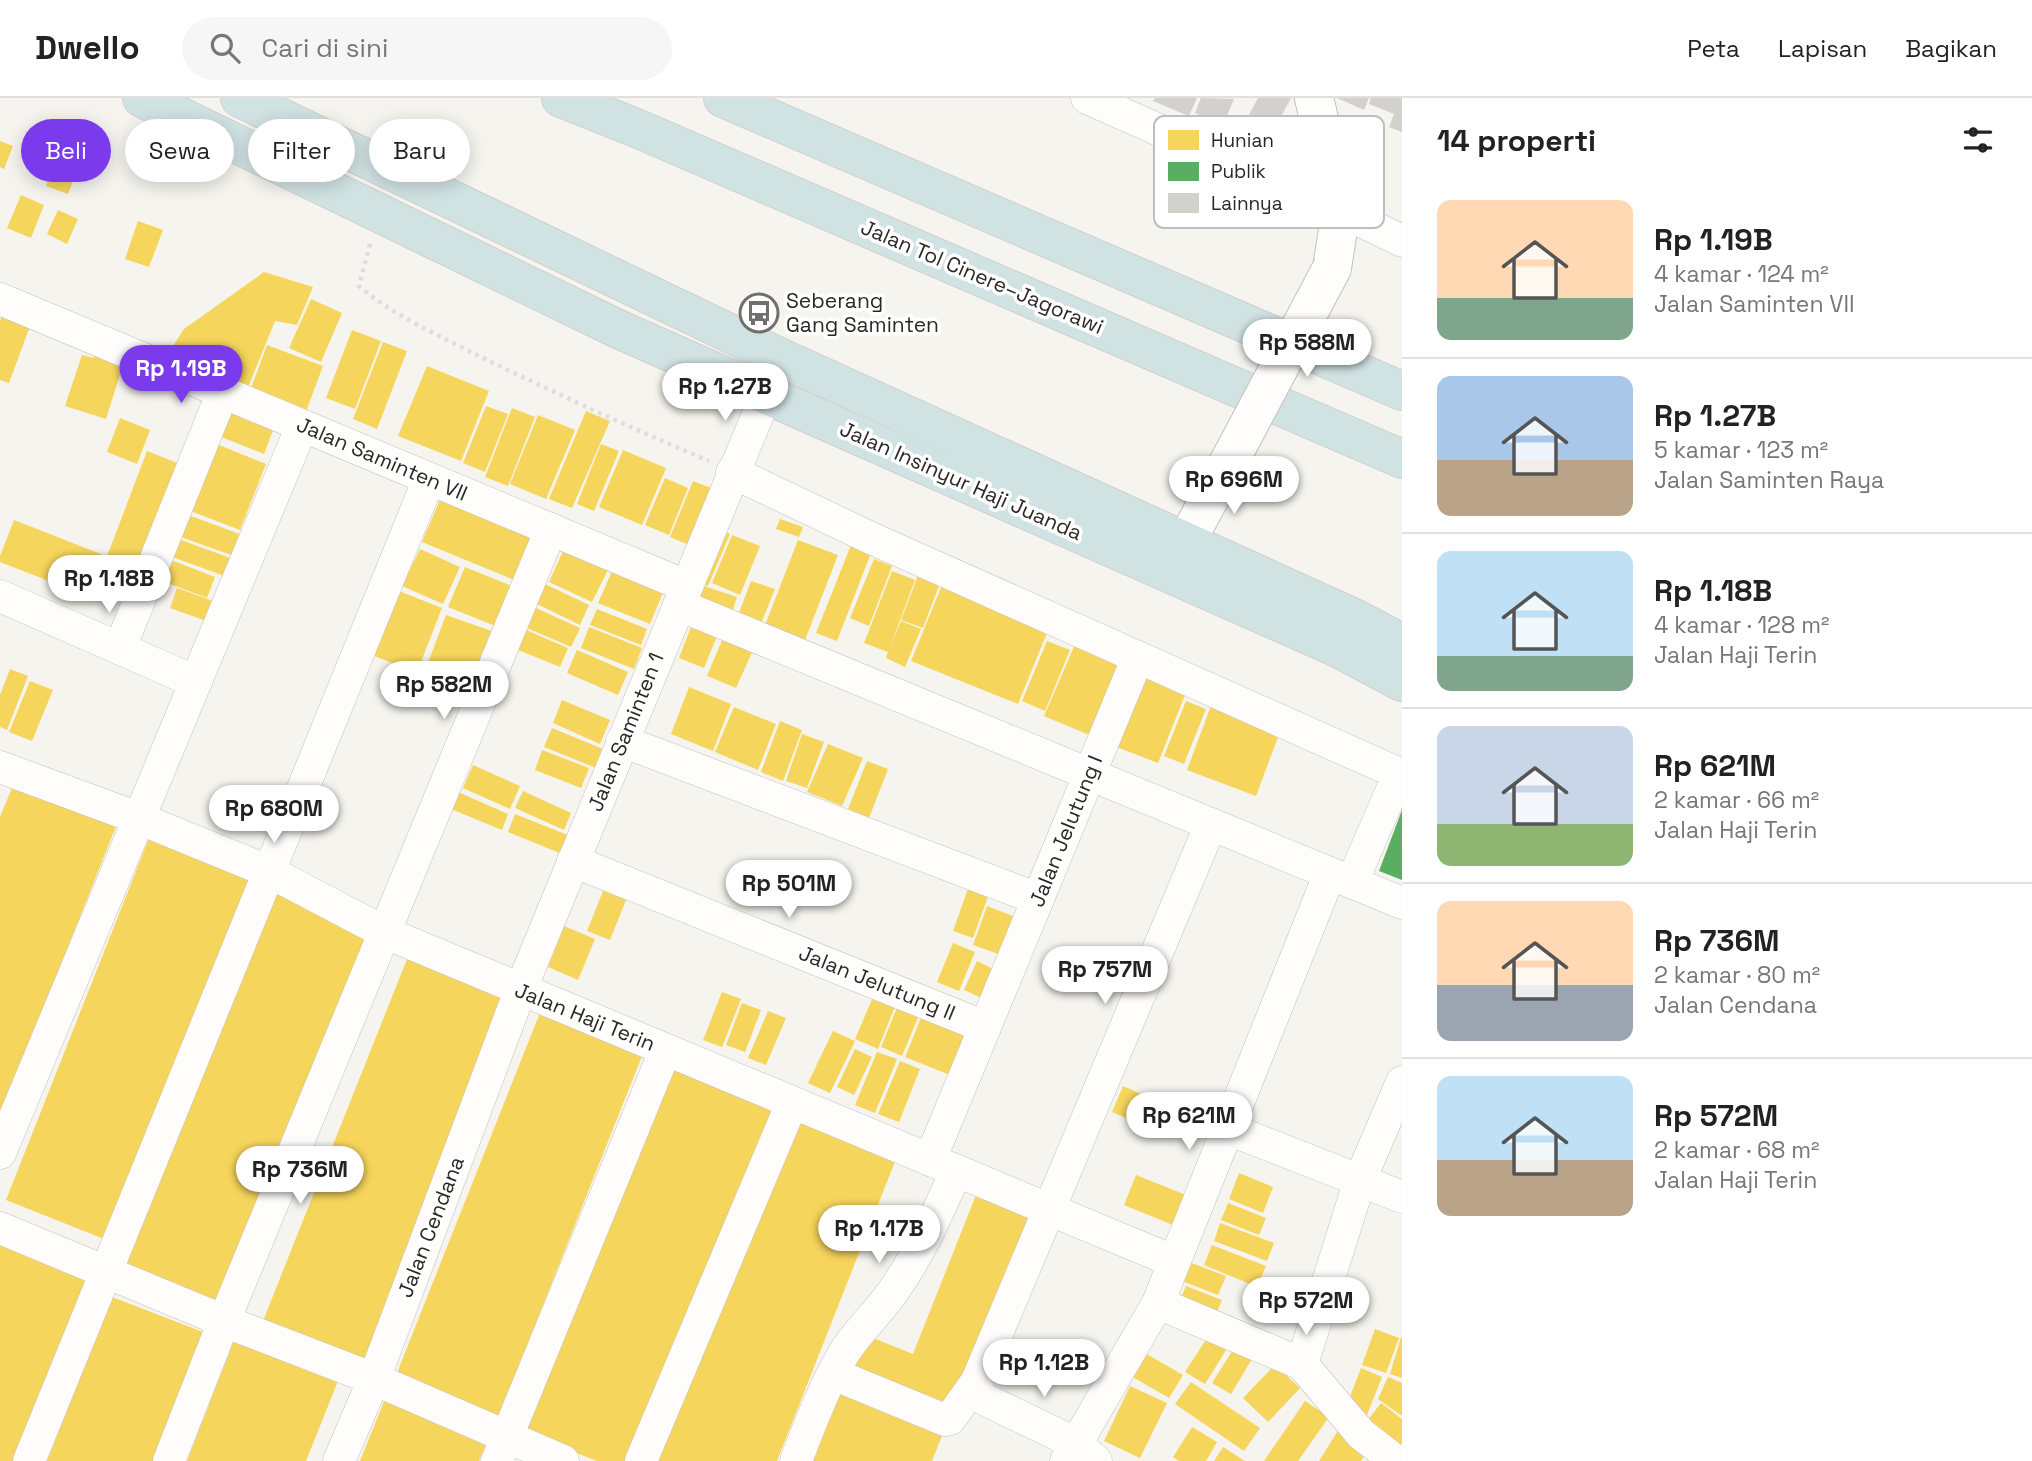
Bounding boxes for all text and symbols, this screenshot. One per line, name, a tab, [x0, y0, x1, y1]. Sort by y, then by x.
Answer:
search box	[182, 17, 672, 80]
text: Dwello	[35, 27, 140, 69]
icon: search	[206, 29, 244, 67]
text: Cari di sini	[262, 31, 388, 65]
text: Peta	[1687, 33, 1740, 64]
text: Lapisan	[1778, 33, 1867, 64]
text: Bagikan	[1905, 33, 1997, 64]
legend	[1154, 116, 1384, 228]
chip: Beli	[21, 119, 111, 182]
chip: Sewa	[125, 119, 234, 182]
chip: Filter	[248, 119, 355, 182]
chip: Baru	[369, 119, 470, 182]
text: 14 properti	[1437, 121, 1596, 160]
icon: filters	[1959, 121, 1997, 159]
text: Hunian	[1211, 128, 1274, 153]
text: Publik	[1211, 159, 1266, 184]
text: Lainnya	[1211, 191, 1283, 216]
street label: Jalan Tol Cinere–Jagorawi	[857, 213, 1108, 340]
text: Rp 1.19B	[1654, 220, 1773, 259]
icon: home	[1493, 228, 1577, 312]
text: 4 kamar · 124 m²	[1654, 259, 1829, 289]
place label: Seberang Gang Saminten	[786, 287, 939, 338]
text: Jalan Saminten VII	[1654, 289, 1855, 319]
bus stop icon: Seberang Gang Saminten	[738, 292, 780, 334]
pin: Rp 588M	[1242, 320, 1372, 379]
text: Rp 588M	[1259, 327, 1355, 357]
pin: Rp 1.19B	[109, 345, 253, 405]
text: Rp 1.19B	[136, 353, 227, 383]
pin: Rp 1.27B	[653, 364, 797, 423]
text: Rp 1.27B	[678, 371, 772, 401]
text: Rp 1.27B	[1654, 396, 1776, 435]
icon: home	[1493, 404, 1577, 488]
street label: Jalan Saminten VII	[293, 410, 472, 507]
street label: Jalan Insinyur Haji Juanda	[836, 415, 1087, 546]
text: 5 kamar · 123 m²	[1654, 435, 1828, 465]
pin: Rp 696M	[1169, 456, 1299, 516]
text: Rp 696M	[1185, 464, 1283, 494]
text: Jalan Saminten Raya	[1654, 465, 1884, 495]
pin: Rp 1.18B	[37, 556, 181, 615]
text: Rp 1.18B	[64, 563, 154, 593]
text: Rp 1.18B	[1654, 571, 1772, 610]
icon: home	[1493, 579, 1577, 663]
text: 4 kamar · 128 m²	[1654, 610, 1829, 640]
text: Jalan Haji Terin	[1654, 640, 1817, 670]
street label: Jalan Saminten 1	[581, 648, 670, 815]
pin: Rp 582M	[379, 662, 509, 721]
text: Rp 582M	[396, 669, 492, 699]
text: Rp 621M	[1654, 746, 1776, 785]
street label: Jalan Jelutung I	[1023, 751, 1108, 911]
icon: home	[1493, 754, 1577, 838]
text: 2 kamar · 66 m²	[1654, 785, 1819, 815]
pin: Rp 680M	[209, 786, 339, 845]
text: Rp 680M	[225, 793, 323, 823]
text: Jalan Haji Terin	[1654, 815, 1817, 845]
pin: Rp 501M	[724, 860, 854, 920]
text: Rp 501M	[742, 868, 836, 898]
text: Rp 736M	[1654, 921, 1780, 960]
icon: home	[1493, 929, 1577, 1013]
street label: Jalan Jelutung II	[795, 939, 959, 1026]
pin: Rp 757M	[1040, 946, 1170, 1006]
text: Rp 757M	[1058, 954, 1152, 984]
text: 2 kamar · 80 m²	[1654, 960, 1820, 990]
street label: Jalan Haji Terin	[511, 976, 659, 1057]
text: Jalan Cendana	[1654, 990, 1817, 1020]
pin: Rp 621M	[1124, 1093, 1254, 1152]
text: Rp 572M	[1654, 1096, 1778, 1135]
text: Rp 621M	[1142, 1100, 1236, 1130]
icon: home	[1493, 1104, 1577, 1188]
text: 2 kamar · 68 m²	[1654, 1135, 1819, 1165]
pin: Rp 736M	[235, 1146, 365, 1206]
street label: Jalan Cendana	[391, 1153, 470, 1301]
text: Rp 736M	[252, 1154, 348, 1184]
text: Jalan Haji Terin	[1654, 1165, 1817, 1195]
pin: Rp 1.17B	[807, 1206, 951, 1265]
text: Rp 1.17B	[834, 1213, 924, 1243]
pin: Rp 572M	[1241, 1278, 1371, 1337]
text: Rp 572M	[1258, 1285, 1354, 1315]
pin: Rp 1.12B	[972, 1340, 1116, 1399]
text: Rp 1.12B	[999, 1347, 1089, 1377]

